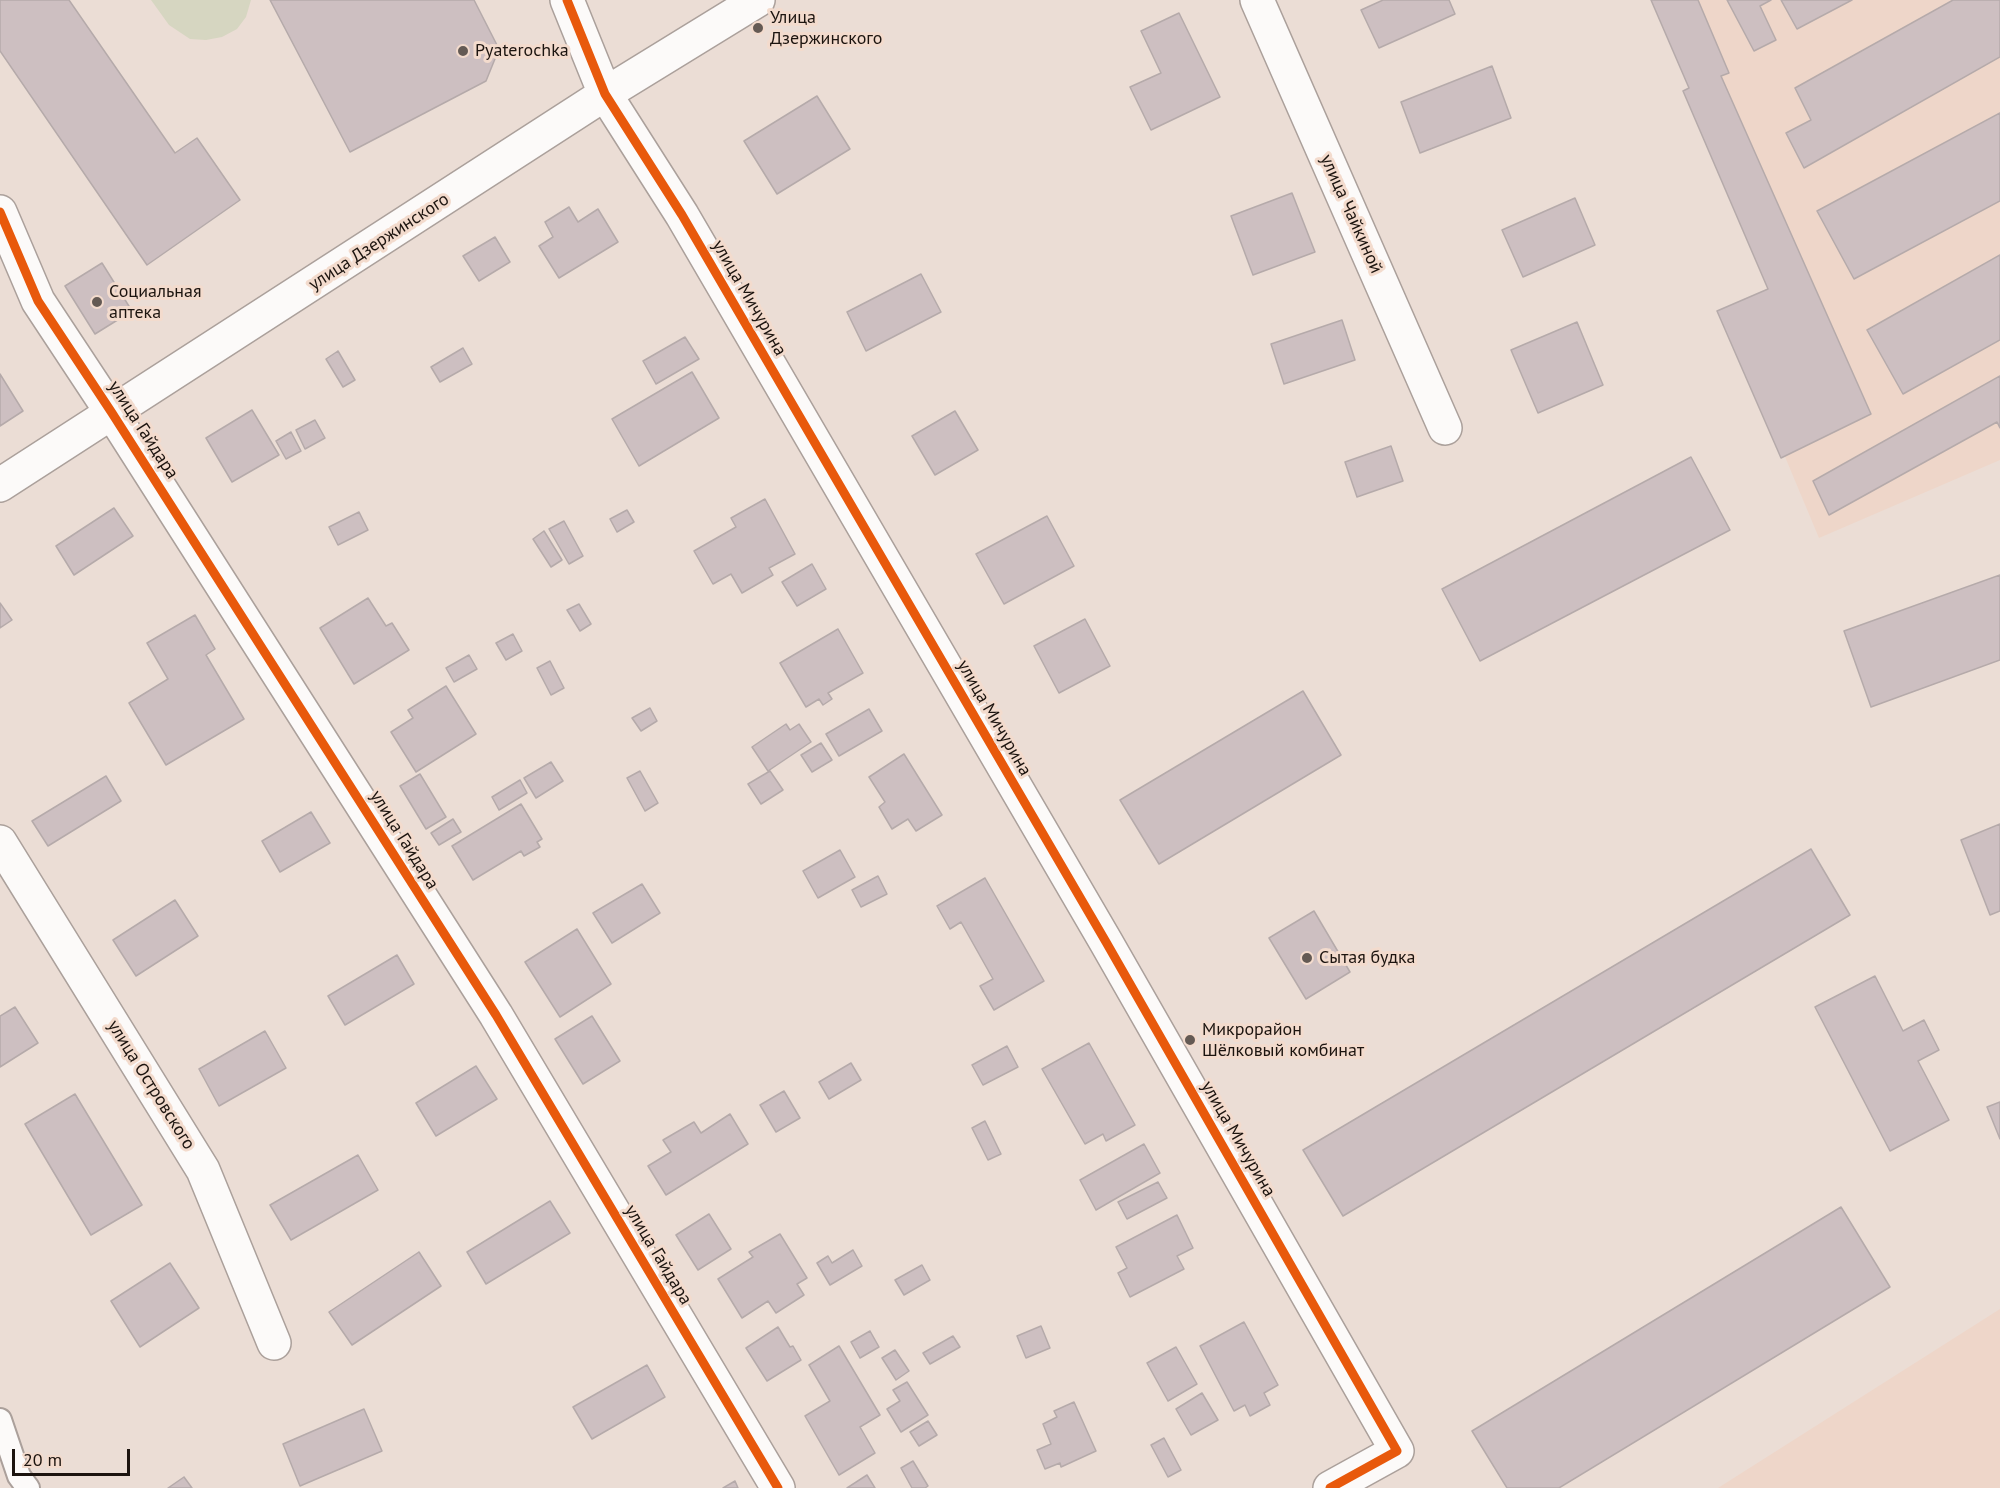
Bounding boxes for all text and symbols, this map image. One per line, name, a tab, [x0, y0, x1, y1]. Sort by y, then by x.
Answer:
place label: Улица Дзержинского	[770, 7, 882, 50]
marker: Улица Дзержинского	[751, 21, 765, 35]
place label: Pyaterochka	[475, 40, 569, 62]
marker: Pyaterochka	[456, 44, 470, 58]
street label: улица Чайкиной	[1315, 151, 1387, 277]
street label: улица Дзержинского	[305, 189, 453, 295]
street label: улица Мичурина	[707, 236, 791, 360]
place label: Социальная аптека	[109, 281, 202, 324]
marker: Социальная аптека	[90, 295, 104, 309]
street label: улица Гайдара	[103, 377, 183, 483]
street label: улица Мичурина	[952, 656, 1036, 780]
street label: улица Гайдара	[365, 786, 443, 894]
place label: Сытая будка	[1319, 947, 1415, 969]
marker: Сытая будка	[1300, 951, 1314, 965]
street label: улица Островского	[103, 1016, 199, 1154]
place label: Микрорайон Шёлковый комбинат	[1202, 1019, 1364, 1062]
marker: Микрорайон Шёлковый комбинат	[1183, 1033, 1197, 1047]
street label: улица Мичурина	[1196, 1077, 1280, 1201]
street label: улица Гайдара	[620, 1201, 696, 1309]
scale bar	[15, 1437, 134, 1475]
text: 20 m	[23, 1448, 62, 1471]

